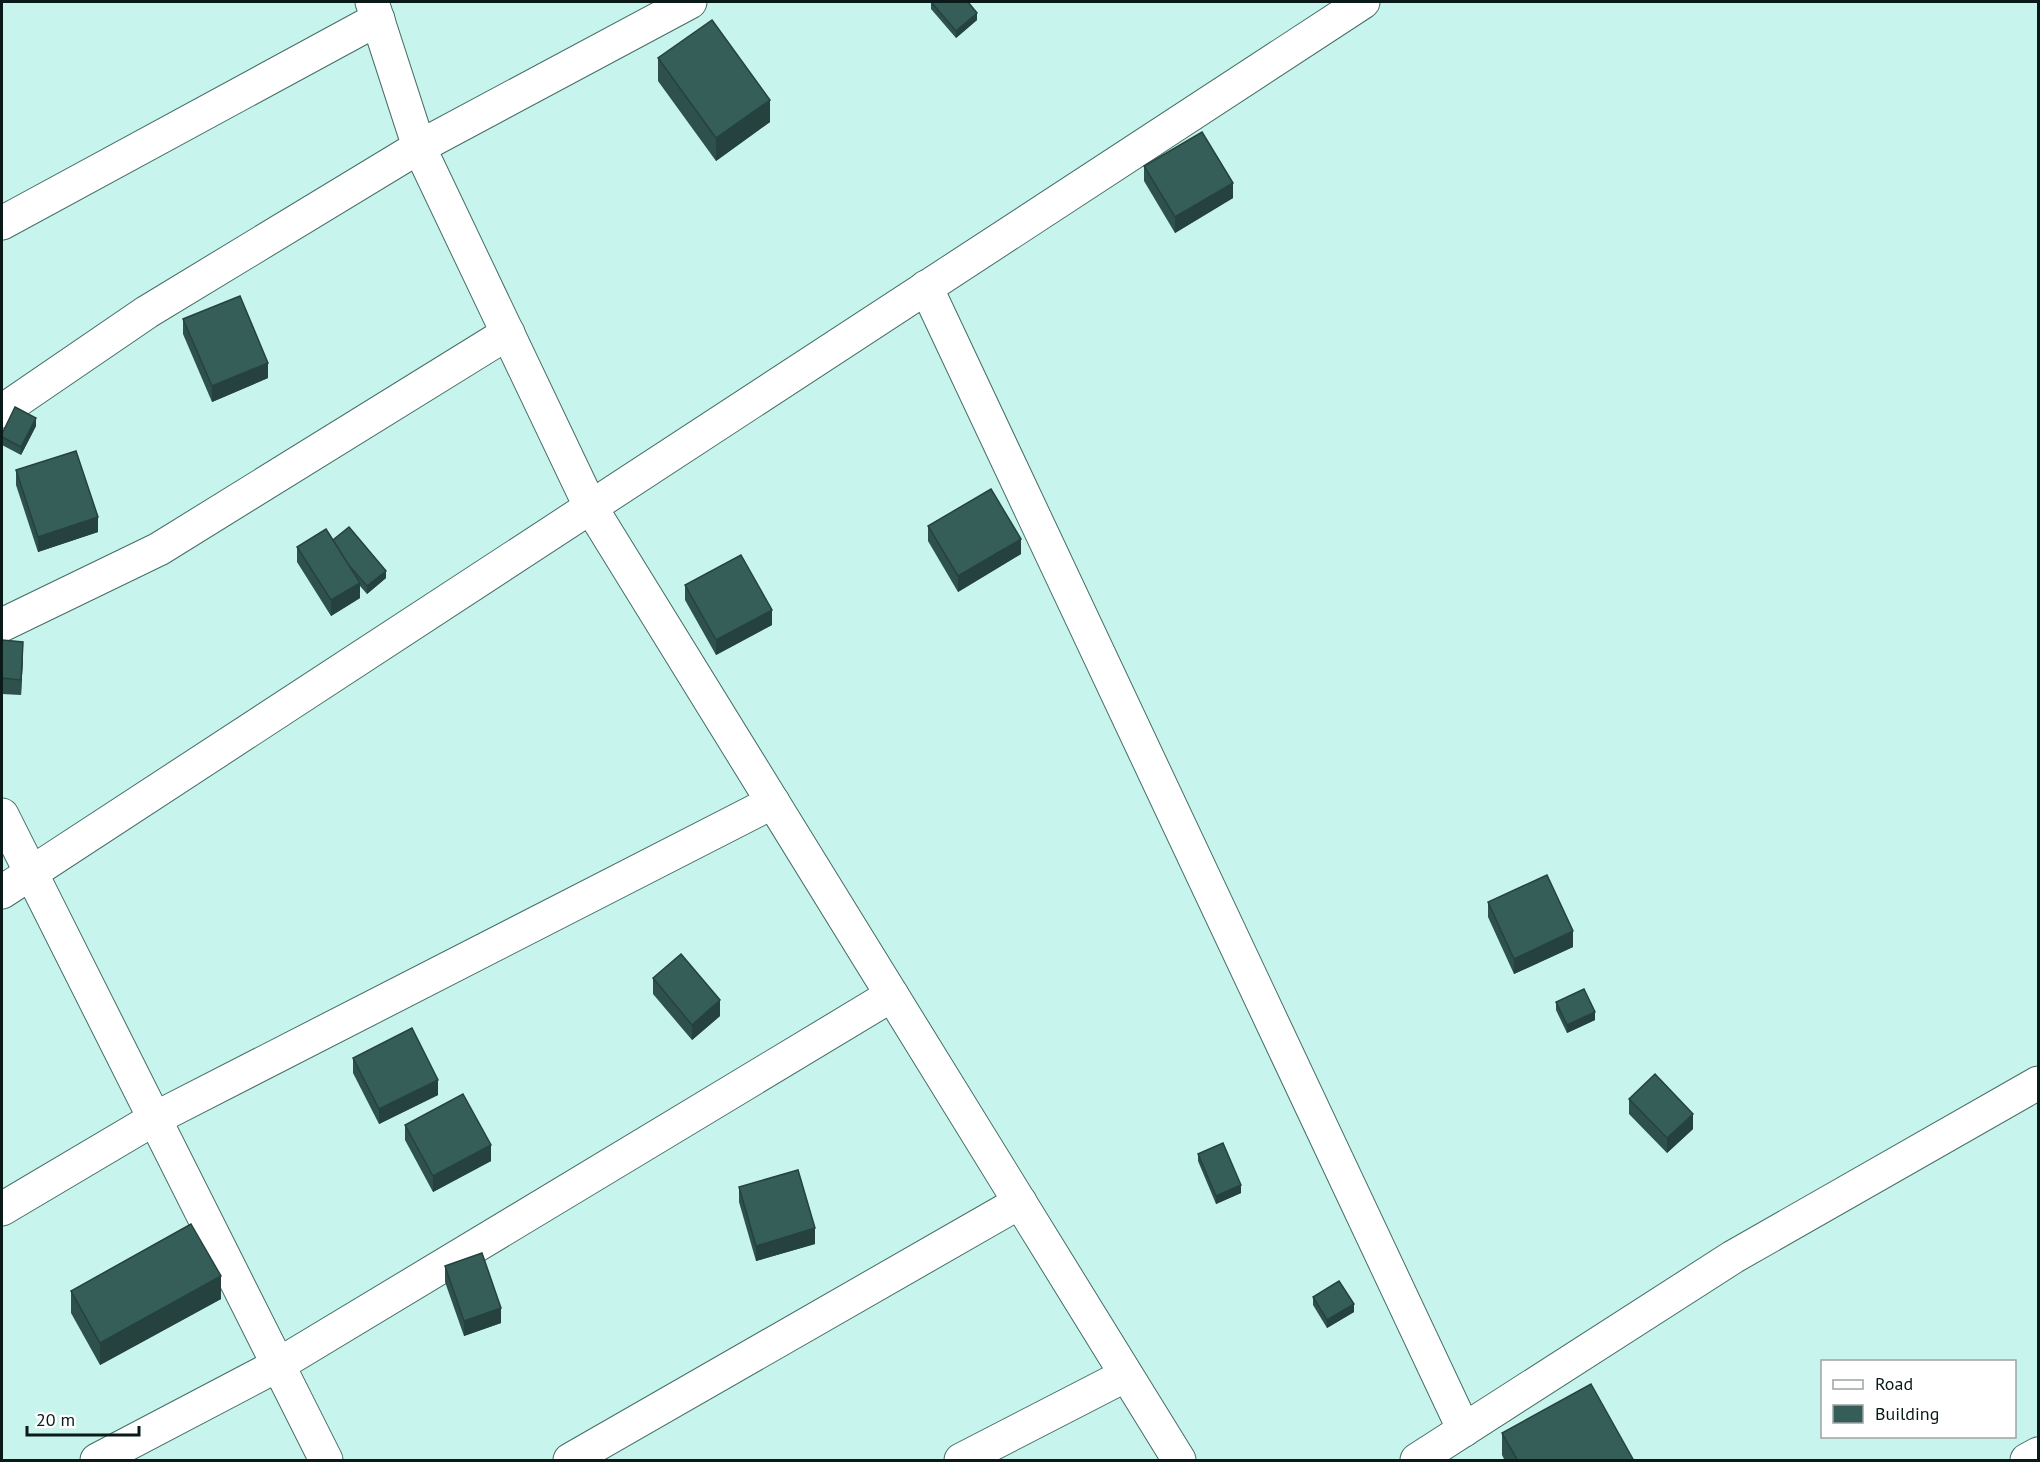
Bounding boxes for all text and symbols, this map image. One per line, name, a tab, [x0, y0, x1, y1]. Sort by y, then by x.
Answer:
legend	[1821, 1360, 2016, 1438]
text: Road	[1875, 1372, 1913, 1395]
scale bar	[27, 1399, 140, 1437]
text: Building	[1875, 1402, 1939, 1425]
text: 20 m	[36, 1408, 75, 1431]

